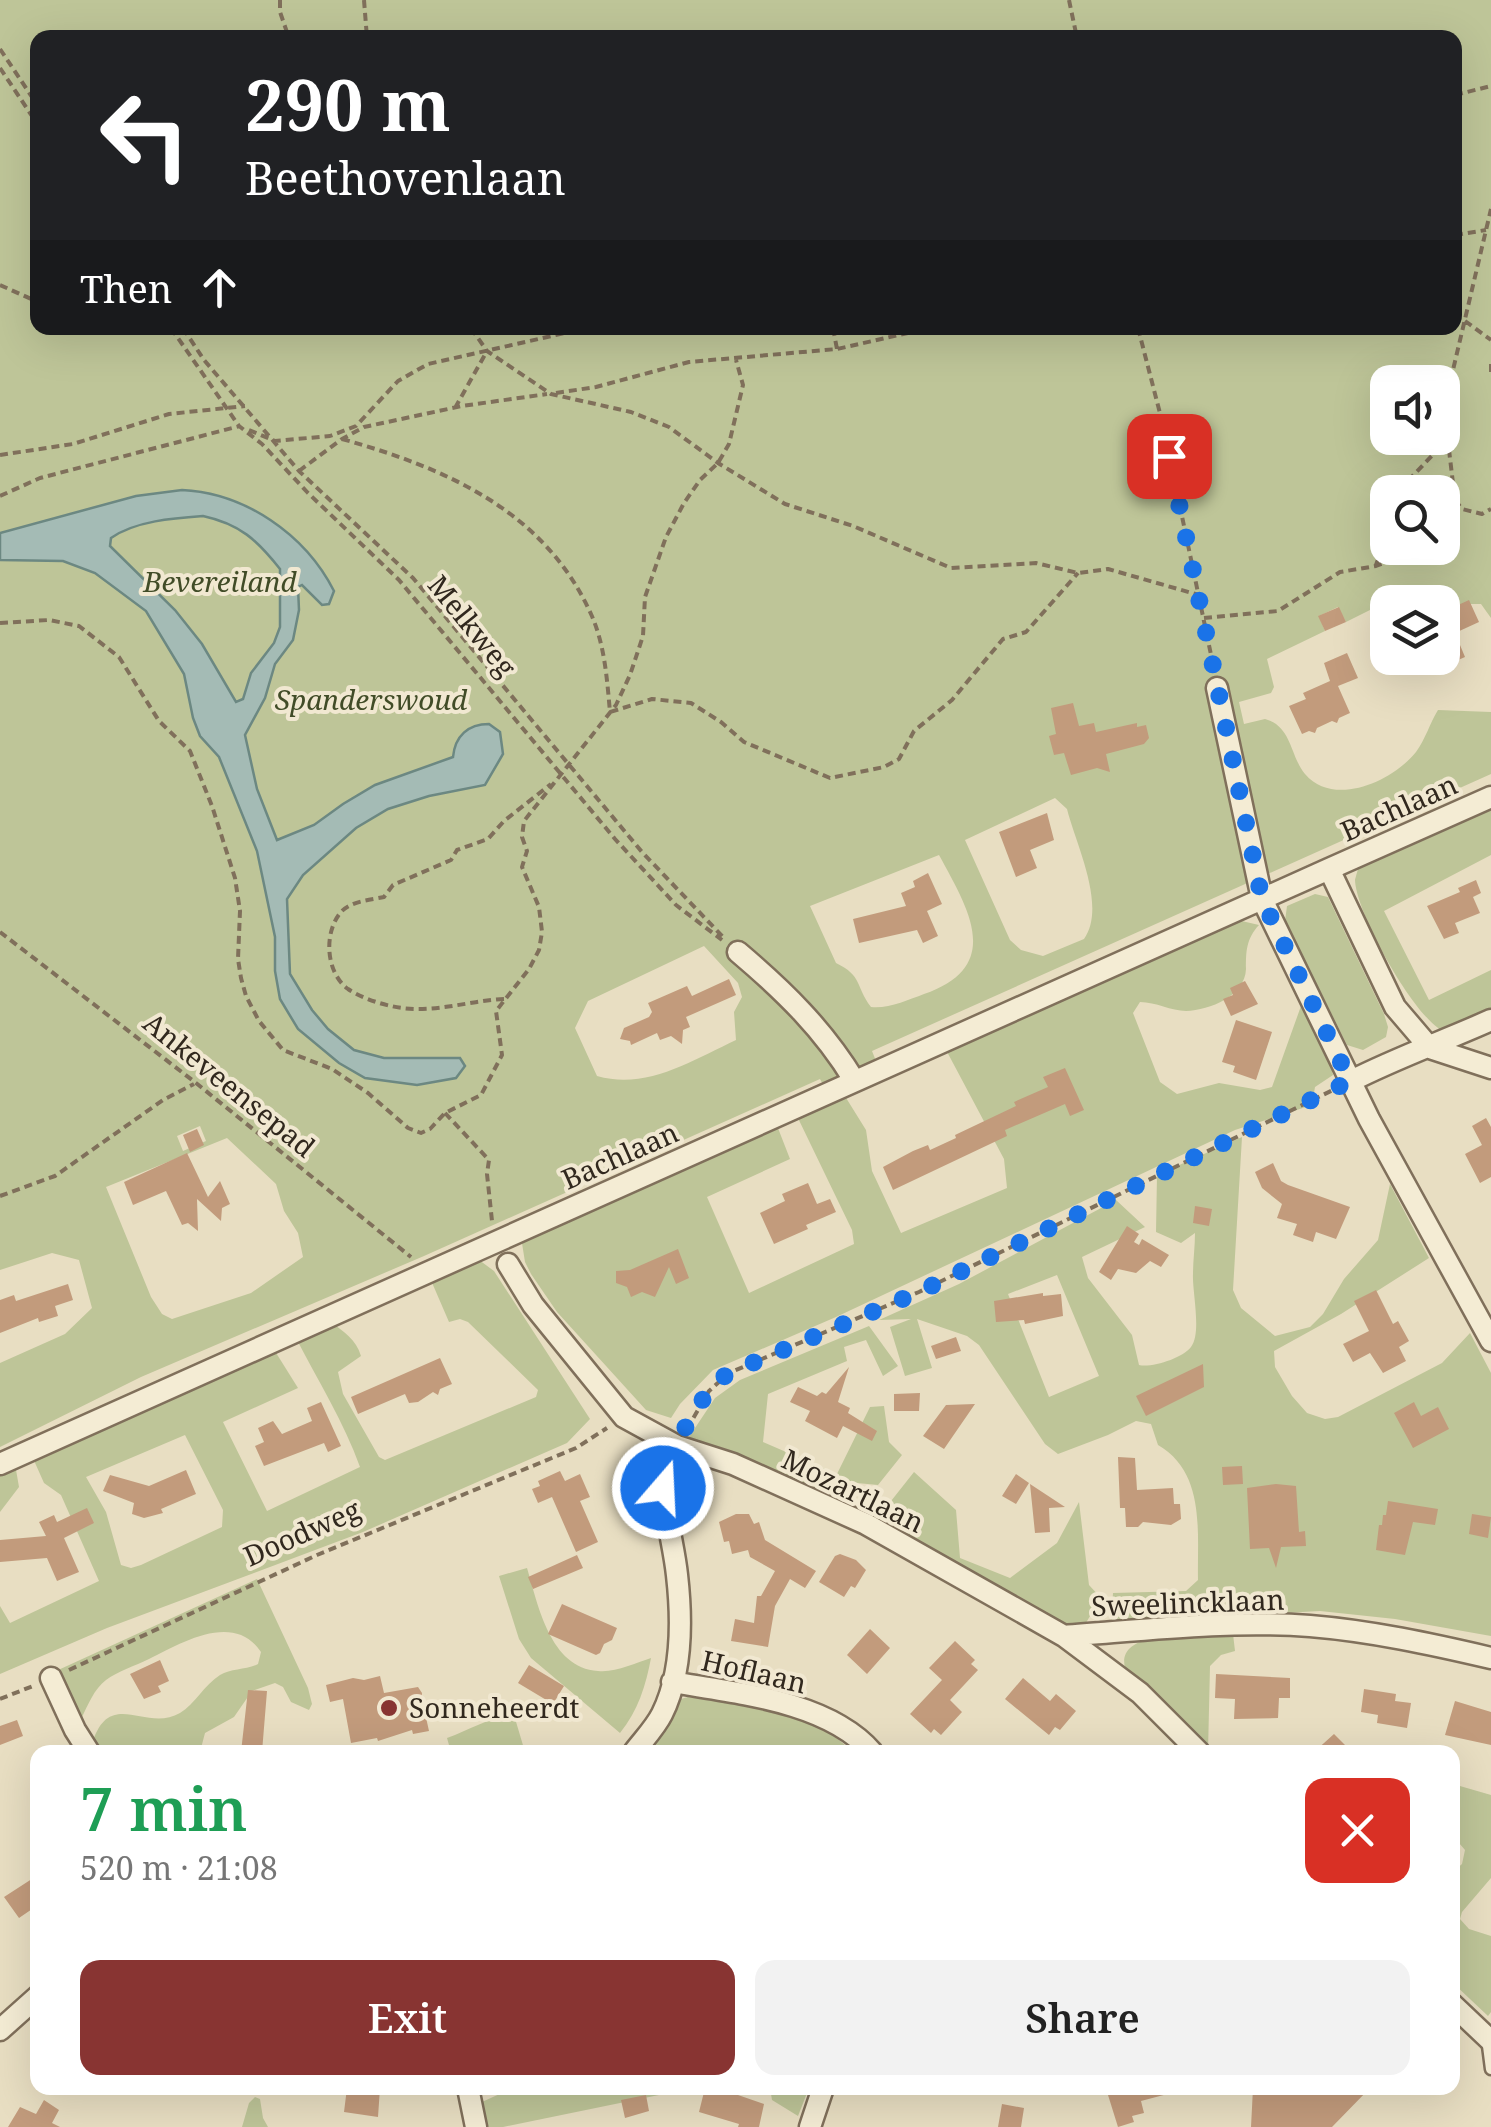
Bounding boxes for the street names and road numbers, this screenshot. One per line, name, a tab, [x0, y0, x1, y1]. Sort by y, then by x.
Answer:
street label: Melkweg	[420, 567, 525, 684]
street label: Bachlaan	[1334, 765, 1463, 850]
street label: Ankeveensepad	[136, 1003, 323, 1165]
street label: Bachlaan	[555, 1113, 684, 1198]
street label: Mozartlaan	[776, 1439, 931, 1541]
street label: Doodweg	[237, 1490, 366, 1575]
street label: Sweelincklaan	[1091, 1580, 1285, 1624]
street label: Hoflaan	[698, 1641, 810, 1702]

